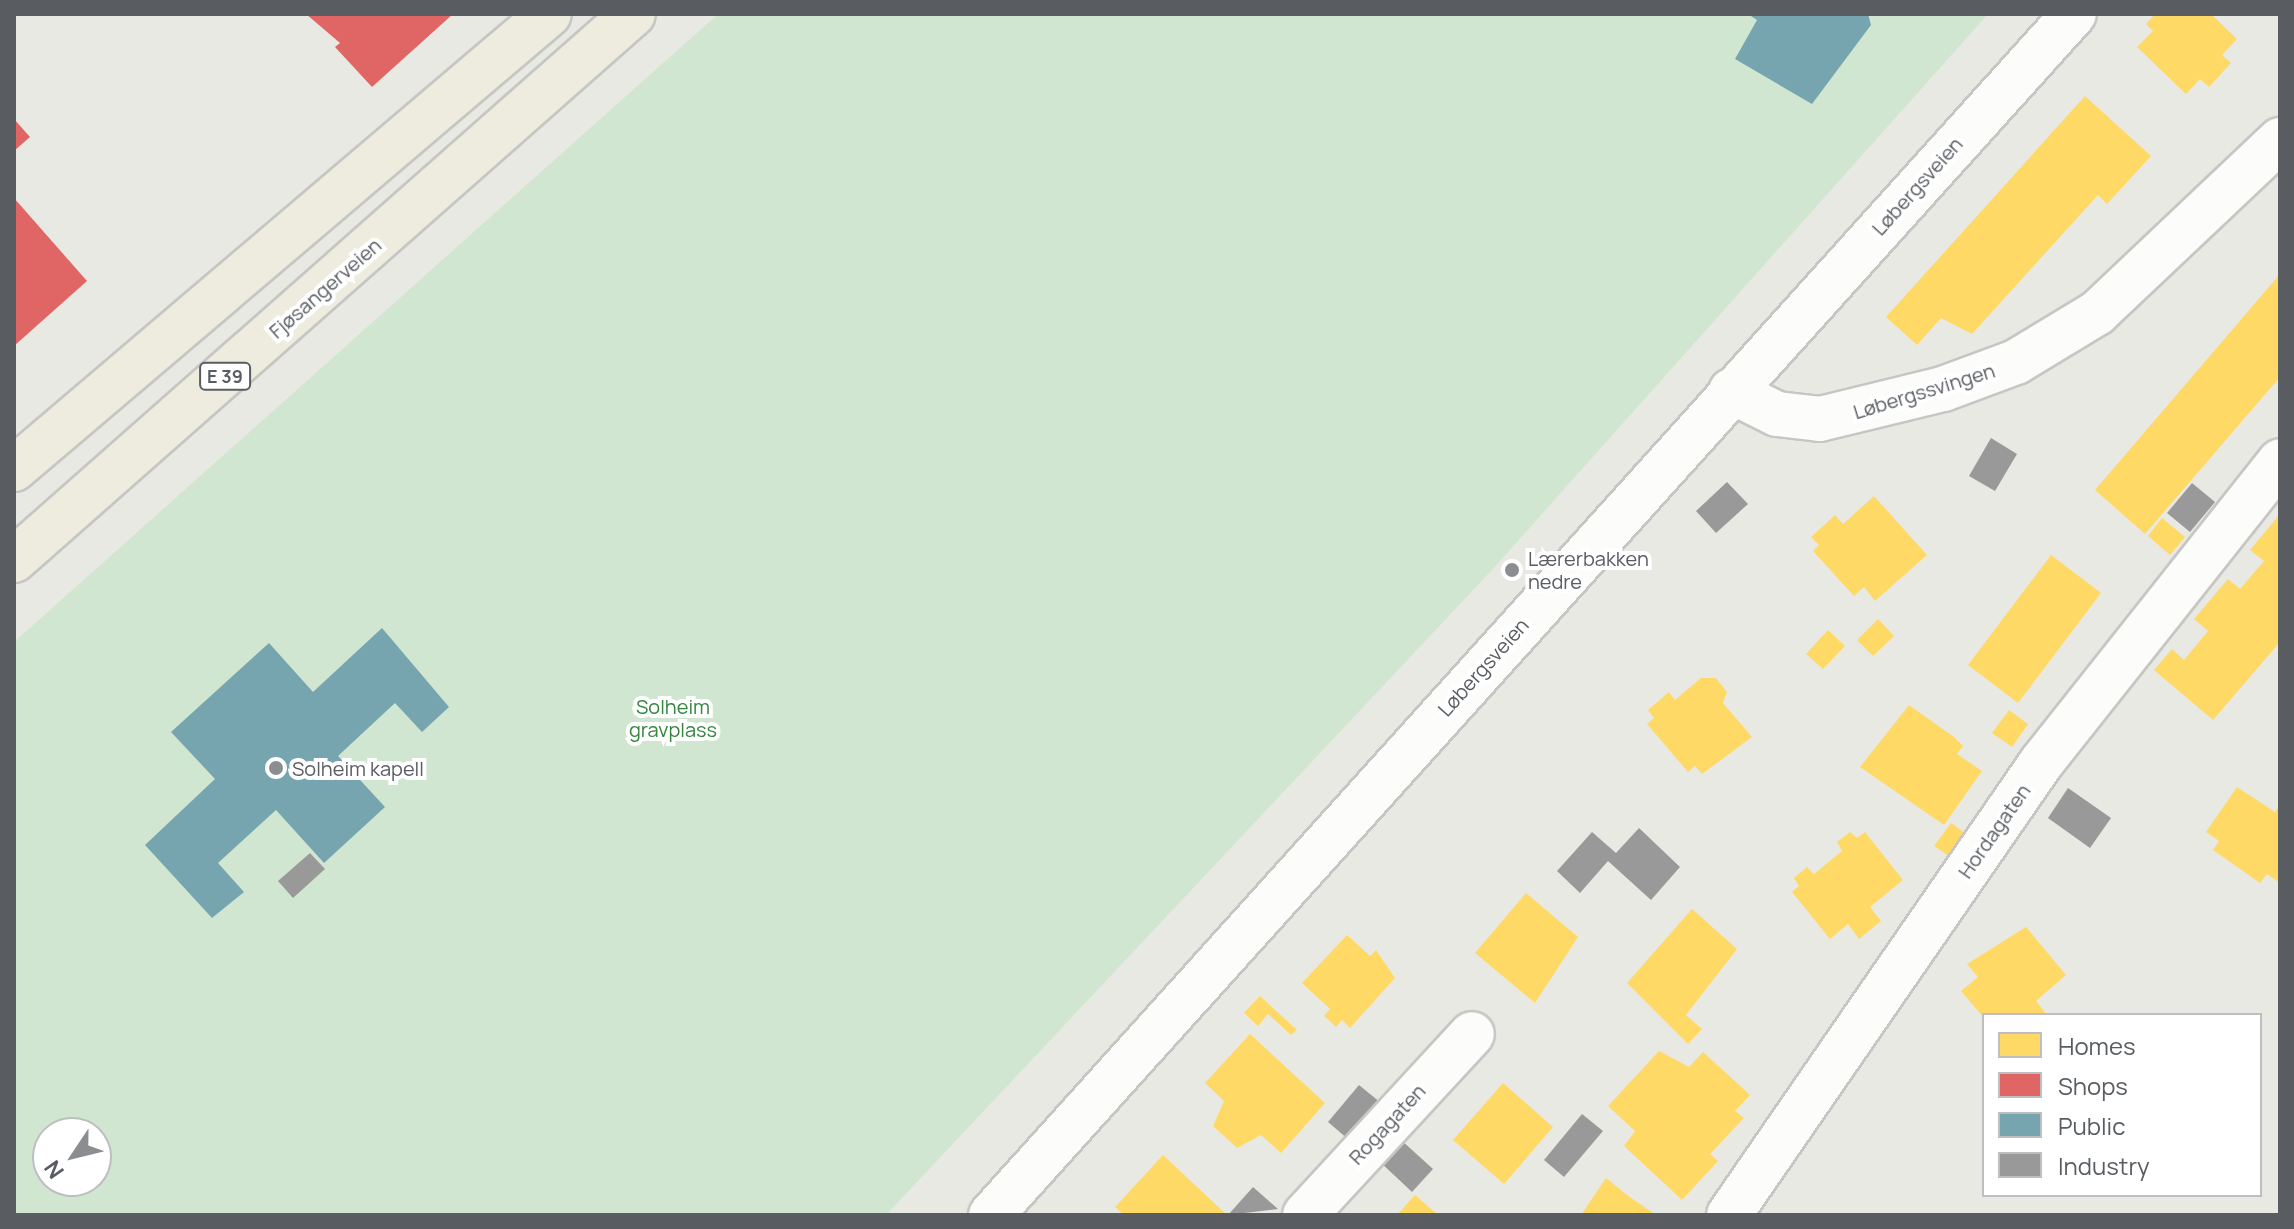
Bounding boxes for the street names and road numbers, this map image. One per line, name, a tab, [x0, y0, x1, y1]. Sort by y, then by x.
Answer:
street label: Løbergsveien	[1867, 132, 1967, 240]
street label: Fjøsangerveien	[264, 233, 386, 343]
street label: Løbergssvingen	[1850, 358, 1998, 424]
road number: E 39	[199, 362, 251, 390]
street label: Løbergsveien	[1433, 613, 1533, 721]
street label: Hordagaten	[1953, 779, 2035, 883]
street label: Rogagaten	[1344, 1079, 1430, 1169]

